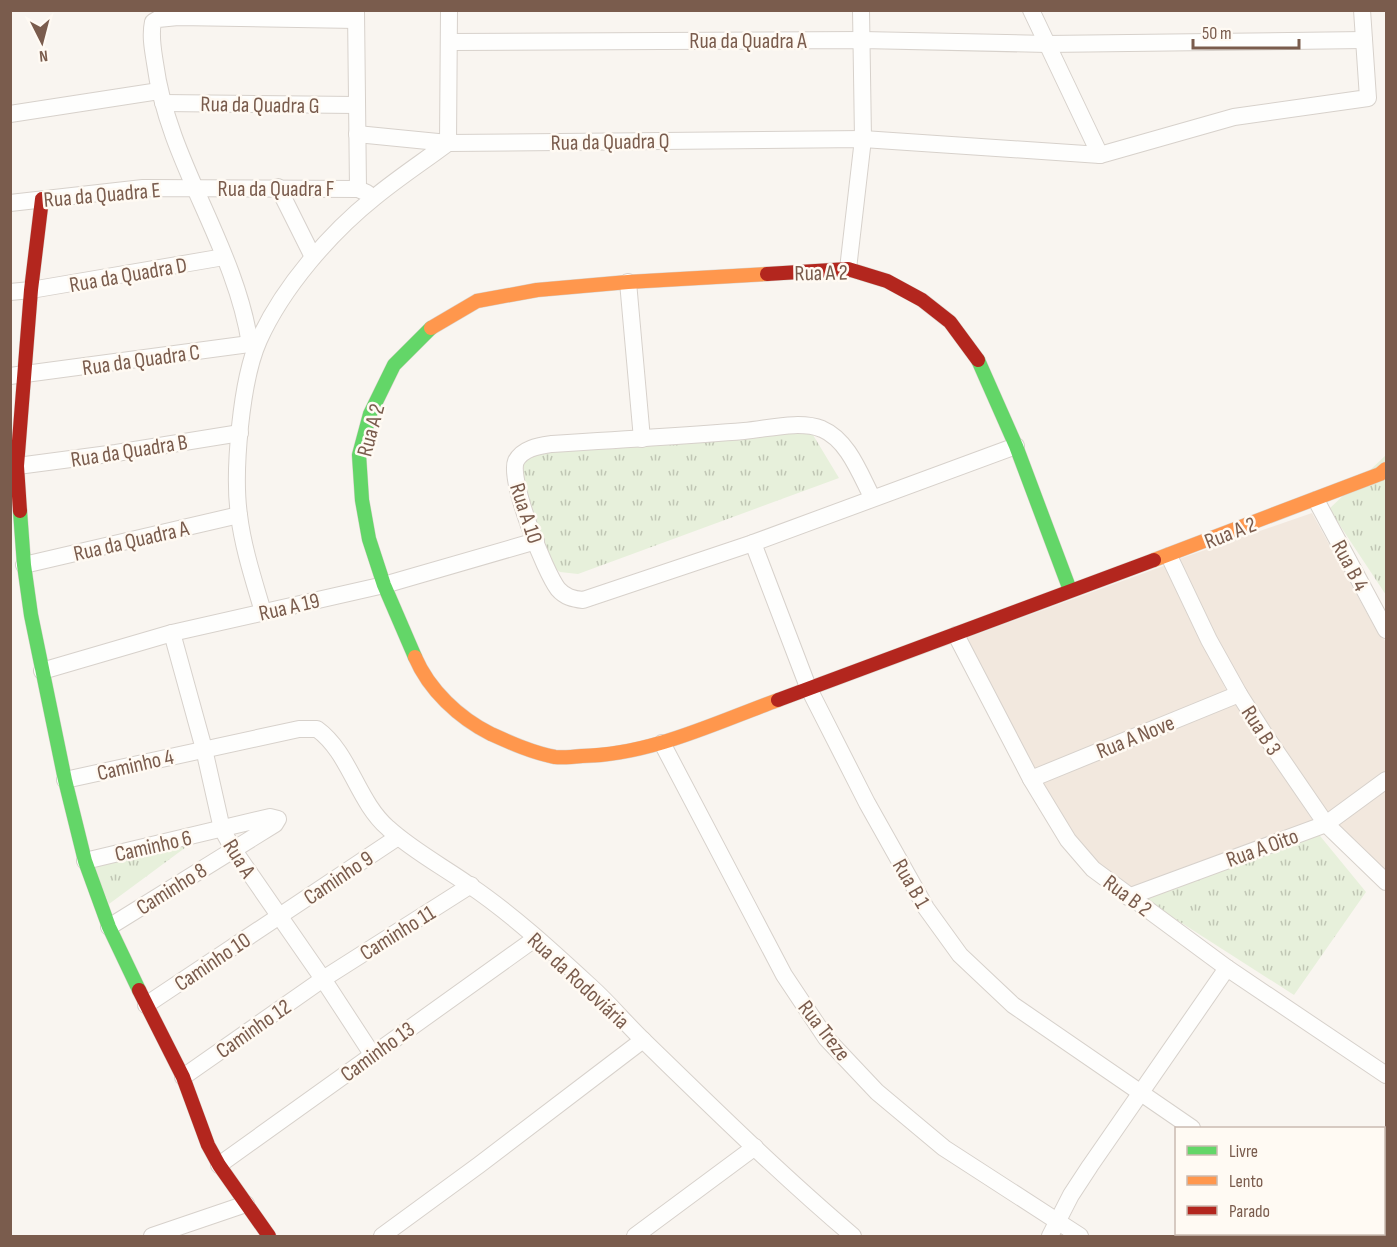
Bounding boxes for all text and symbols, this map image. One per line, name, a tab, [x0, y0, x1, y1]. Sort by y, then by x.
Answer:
north arrow	[12, 12, 72, 72]
scale bar	[1193, 12, 1300, 50]
text: 50 m	[1202, 23, 1232, 44]
street label: Rua da Quadra A	[689, 28, 807, 55]
text: N	[38, 46, 49, 65]
street label: Rua da Quadra G	[200, 91, 320, 120]
street label: Rua da Quadra Q	[550, 128, 670, 157]
street label: Rua da Quadra F	[218, 176, 334, 203]
street label: Rua da Quadra E	[43, 177, 162, 214]
street label: Rua da Quadra D	[67, 252, 189, 299]
street label: Rua A 2	[794, 260, 848, 287]
street label: Rua da Quadra C	[81, 339, 202, 382]
street label: Rua A 2	[352, 401, 391, 460]
street label: Rua da Quadra B	[69, 429, 190, 474]
street label: Rua A 10	[503, 480, 548, 547]
street label: Rua A 2	[1201, 511, 1260, 556]
street label: Rua da Quadra A	[71, 515, 192, 568]
street label: Rua B 4	[1325, 536, 1374, 596]
street label: Rua A 19	[256, 587, 322, 628]
street label: Rua B 3	[1235, 701, 1287, 761]
street label: Rua A Nove	[1093, 710, 1178, 765]
street label: Caminho 4	[94, 744, 176, 787]
street label: Rua A Oito	[1223, 823, 1302, 874]
street label: Caminho 6	[112, 825, 194, 868]
street label: Rua A	[216, 834, 261, 884]
street label: Caminho 9	[299, 845, 379, 911]
street label: Rua B 1	[886, 854, 936, 913]
street label: Caminho 8	[132, 857, 212, 921]
street label: Rua B 2	[1098, 869, 1157, 923]
street label: Caminho 11	[355, 899, 441, 967]
street label: Caminho 10	[170, 927, 256, 997]
street label: Rua da Rodoviária	[521, 927, 635, 1035]
street label: Caminho 12	[211, 994, 297, 1065]
street label: Rua Treze	[792, 995, 856, 1067]
street label: Caminho 13	[335, 1016, 420, 1088]
legend	[1175, 1127, 1385, 1235]
text: Livre	[1229, 1141, 1258, 1162]
text: Lento	[1229, 1171, 1263, 1192]
text: Parado	[1229, 1201, 1270, 1222]

